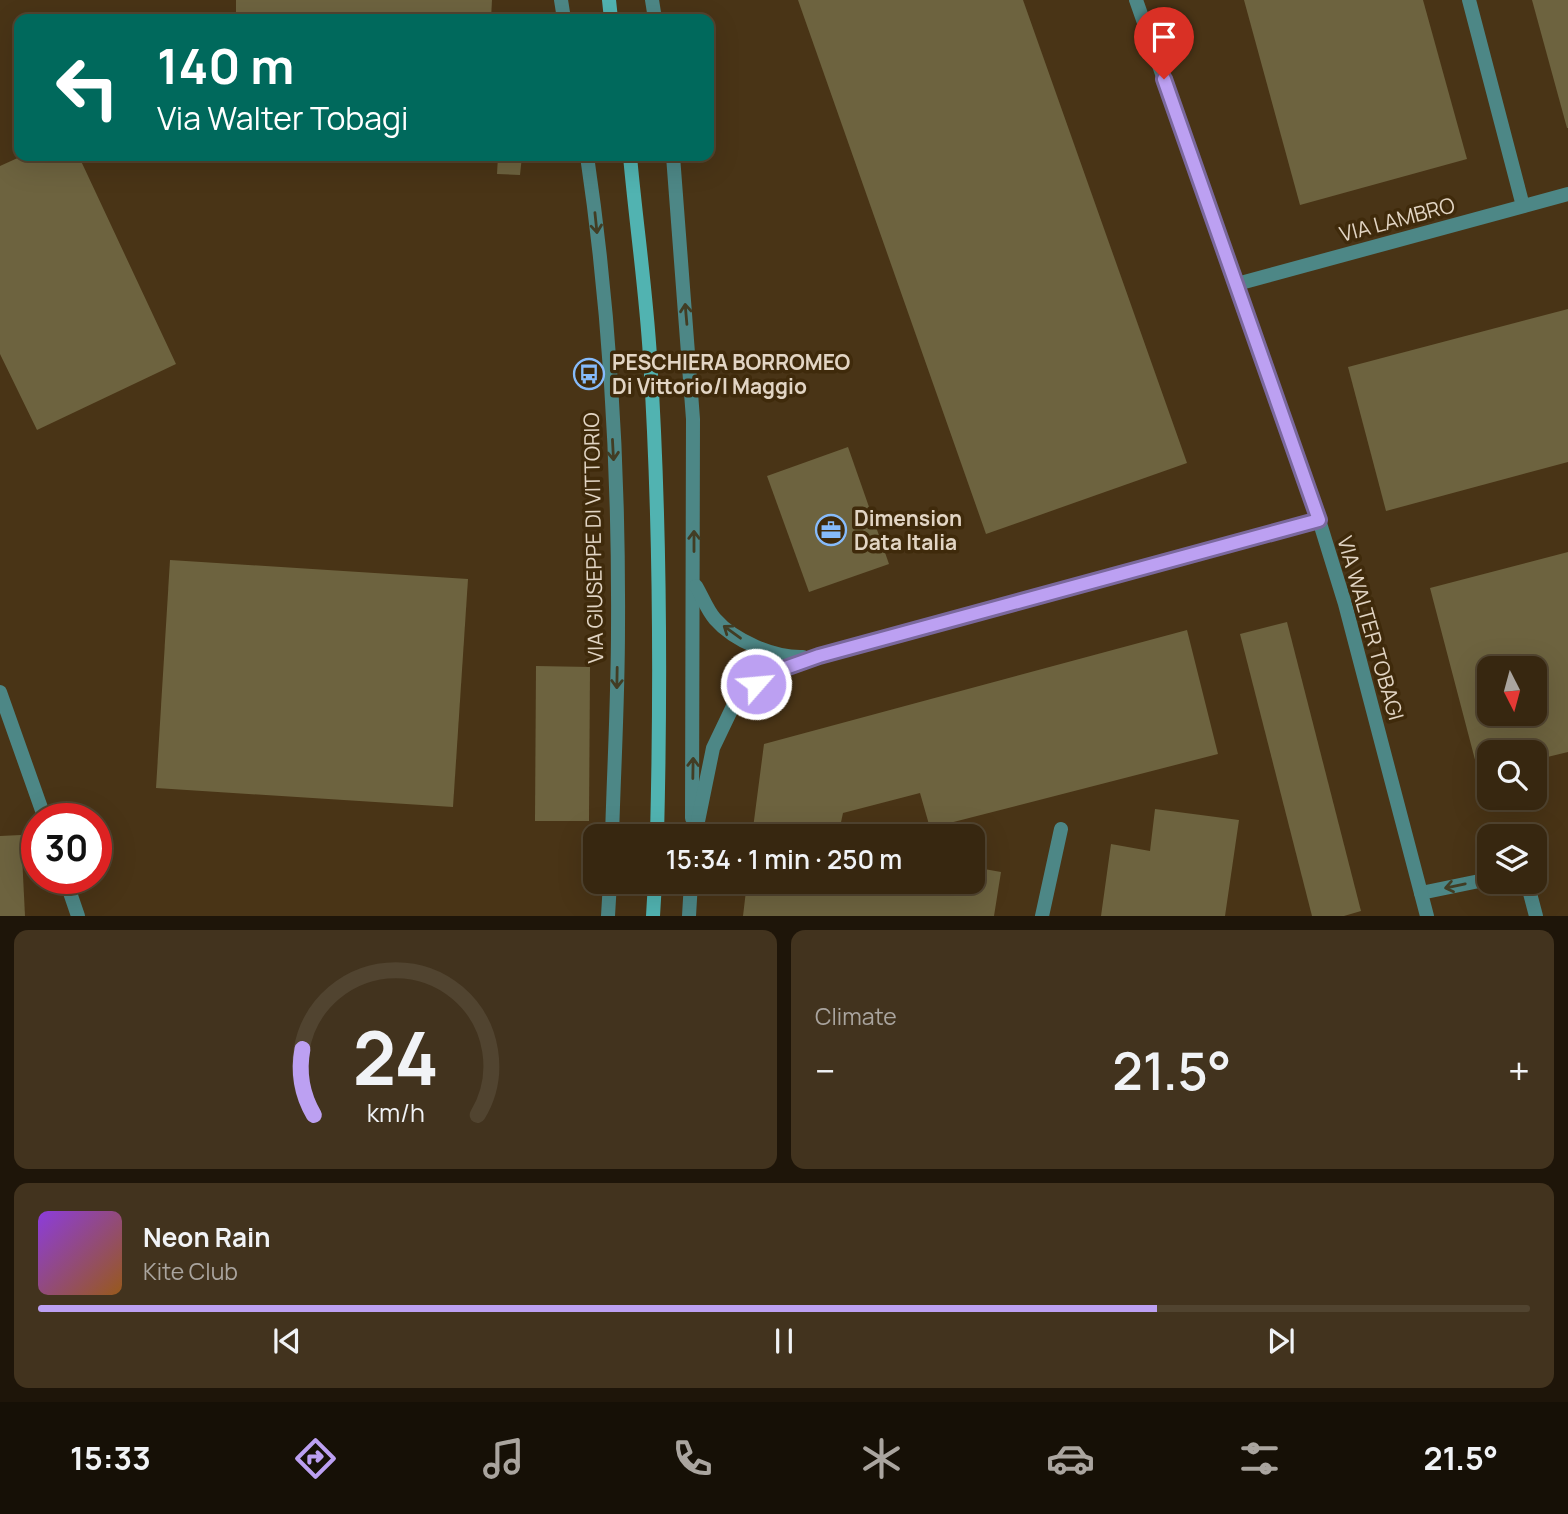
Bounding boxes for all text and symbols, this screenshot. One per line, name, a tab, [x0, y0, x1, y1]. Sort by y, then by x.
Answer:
pin	[1134, 7, 1194, 79]
icon: arrive	[1145, 18, 1183, 56]
text: 140 m	[157, 32, 294, 99]
icon: left	[42, 42, 133, 133]
text: Via Walter Tobagi	[157, 96, 408, 140]
street label: VIA LAMBRO	[1336, 190, 1458, 248]
one-way arrow	[590, 212, 603, 234]
one-way arrow	[679, 303, 692, 325]
place label: PESCHIERA BORROMEO Di Vittorio/I Maggio	[612, 348, 850, 400]
bus stop icon: PESCHIERA BORROMEO Di Vittorio/I Maggio	[572, 357, 606, 391]
street label: VIA GIUSEPPE DI VITTORIO	[577, 412, 609, 664]
one-way arrow	[607, 438, 620, 461]
place label: Dimension Data Italia	[854, 504, 962, 556]
office icon: Dimension Data Italia	[814, 513, 848, 547]
one-way arrow	[687, 530, 701, 553]
street label: VIA WALTER TOBAGI	[1331, 533, 1411, 723]
one-way arrow	[723, 625, 742, 639]
position arrow	[719, 647, 793, 721]
north arrow	[1477, 656, 1547, 726]
map controls	[1477, 656, 1547, 894]
one-way arrow	[610, 666, 624, 689]
button: search	[1477, 740, 1547, 810]
one-way arrow	[686, 757, 699, 780]
speed limit sign: 30	[21, 803, 112, 894]
button: layers	[1477, 824, 1547, 894]
text: 15:34 · 1 min · 250 m	[666, 841, 902, 877]
one-way arrow	[1444, 879, 1467, 893]
text: Climate	[815, 1000, 897, 1032]
text: 24	[352, 1008, 439, 1108]
text: 21.5°	[1112, 1035, 1231, 1106]
text: −	[815, 1044, 836, 1096]
text: +	[1508, 1044, 1530, 1096]
text: km/h	[366, 1095, 425, 1130]
text: Neon Rain	[143, 1219, 271, 1255]
text: Kite Club	[143, 1255, 238, 1287]
icon: previous	[268, 1322, 306, 1360]
icon: pause	[765, 1322, 803, 1360]
icon: next	[1262, 1322, 1300, 1360]
icon: directions	[291, 1434, 340, 1483]
icon: music	[479, 1434, 528, 1483]
icon: phone	[668, 1434, 717, 1483]
icon: climate	[857, 1434, 906, 1483]
icon: car	[1046, 1434, 1095, 1483]
icon: filters	[1235, 1434, 1284, 1483]
text: 15:33	[70, 1436, 151, 1480]
text: 21.5°	[1423, 1436, 1498, 1480]

